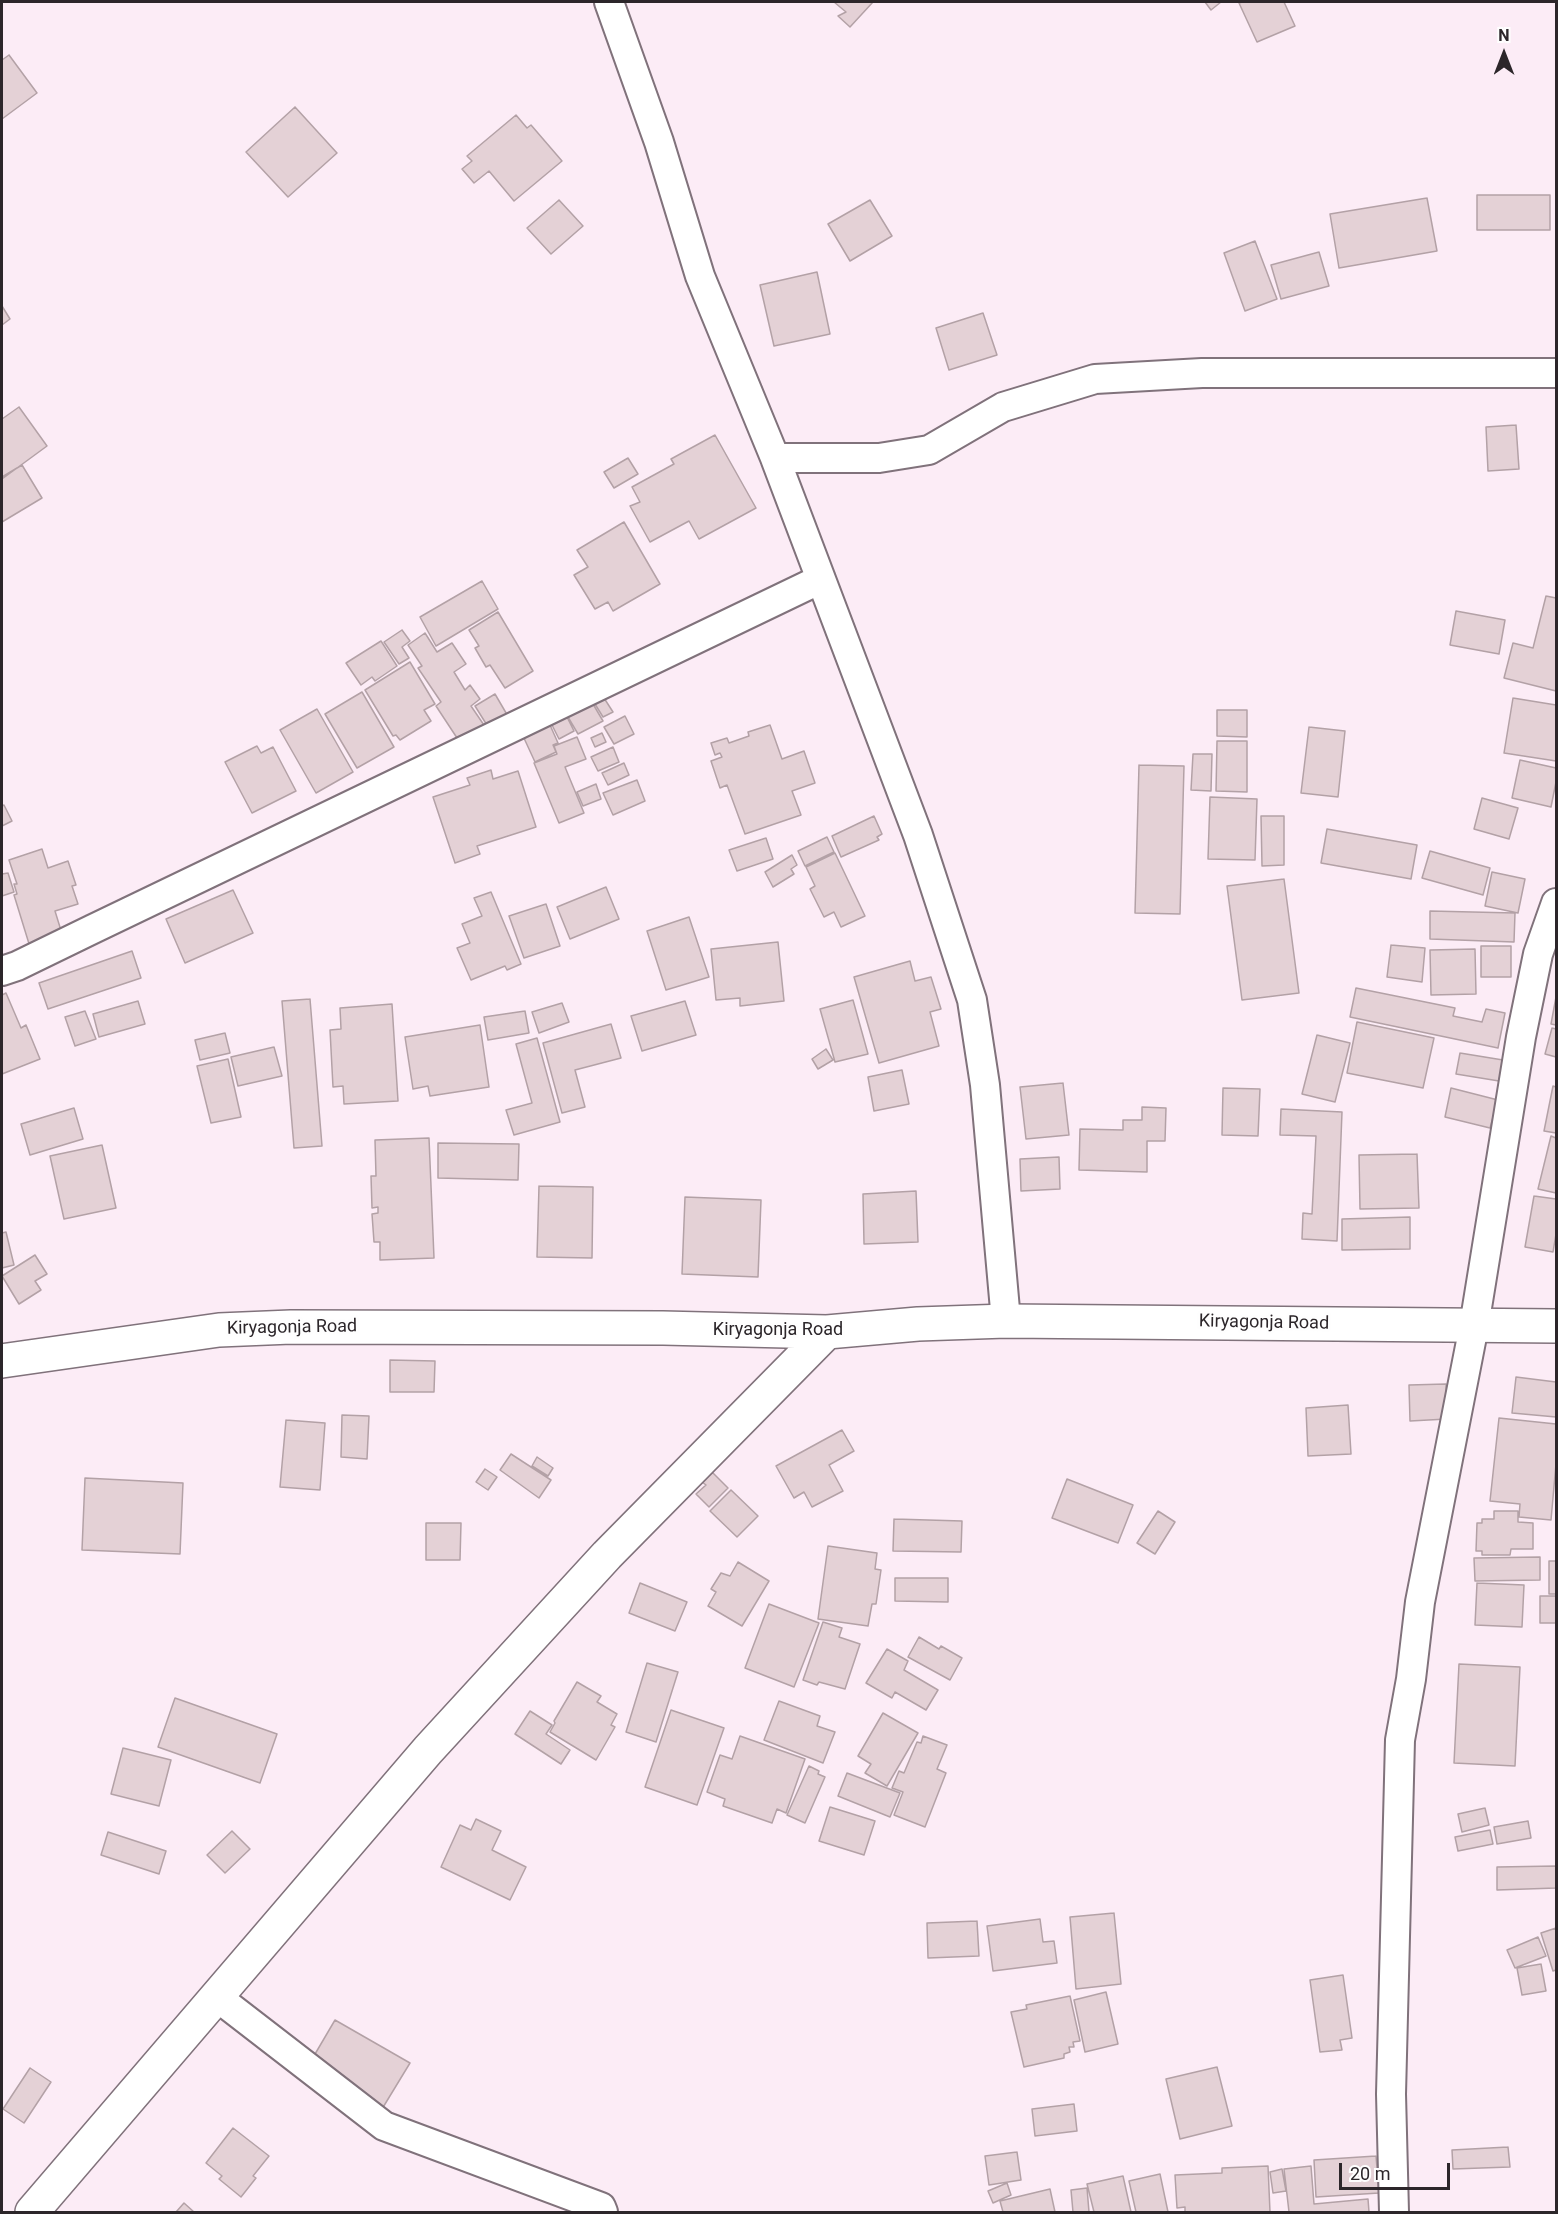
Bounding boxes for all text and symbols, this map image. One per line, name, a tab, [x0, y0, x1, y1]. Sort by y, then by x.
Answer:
north arrow	[1474, 24, 1534, 84]
text: N	[1498, 26, 1510, 45]
street label: Kiryagonja Road	[1199, 1311, 1329, 1335]
street label: Kiryagonja Road	[227, 1316, 357, 1340]
street label: Kiryagonja Road	[713, 1319, 843, 1341]
scale bar	[1342, 2151, 1453, 2189]
text: 20 m	[1350, 2163, 1390, 2184]

